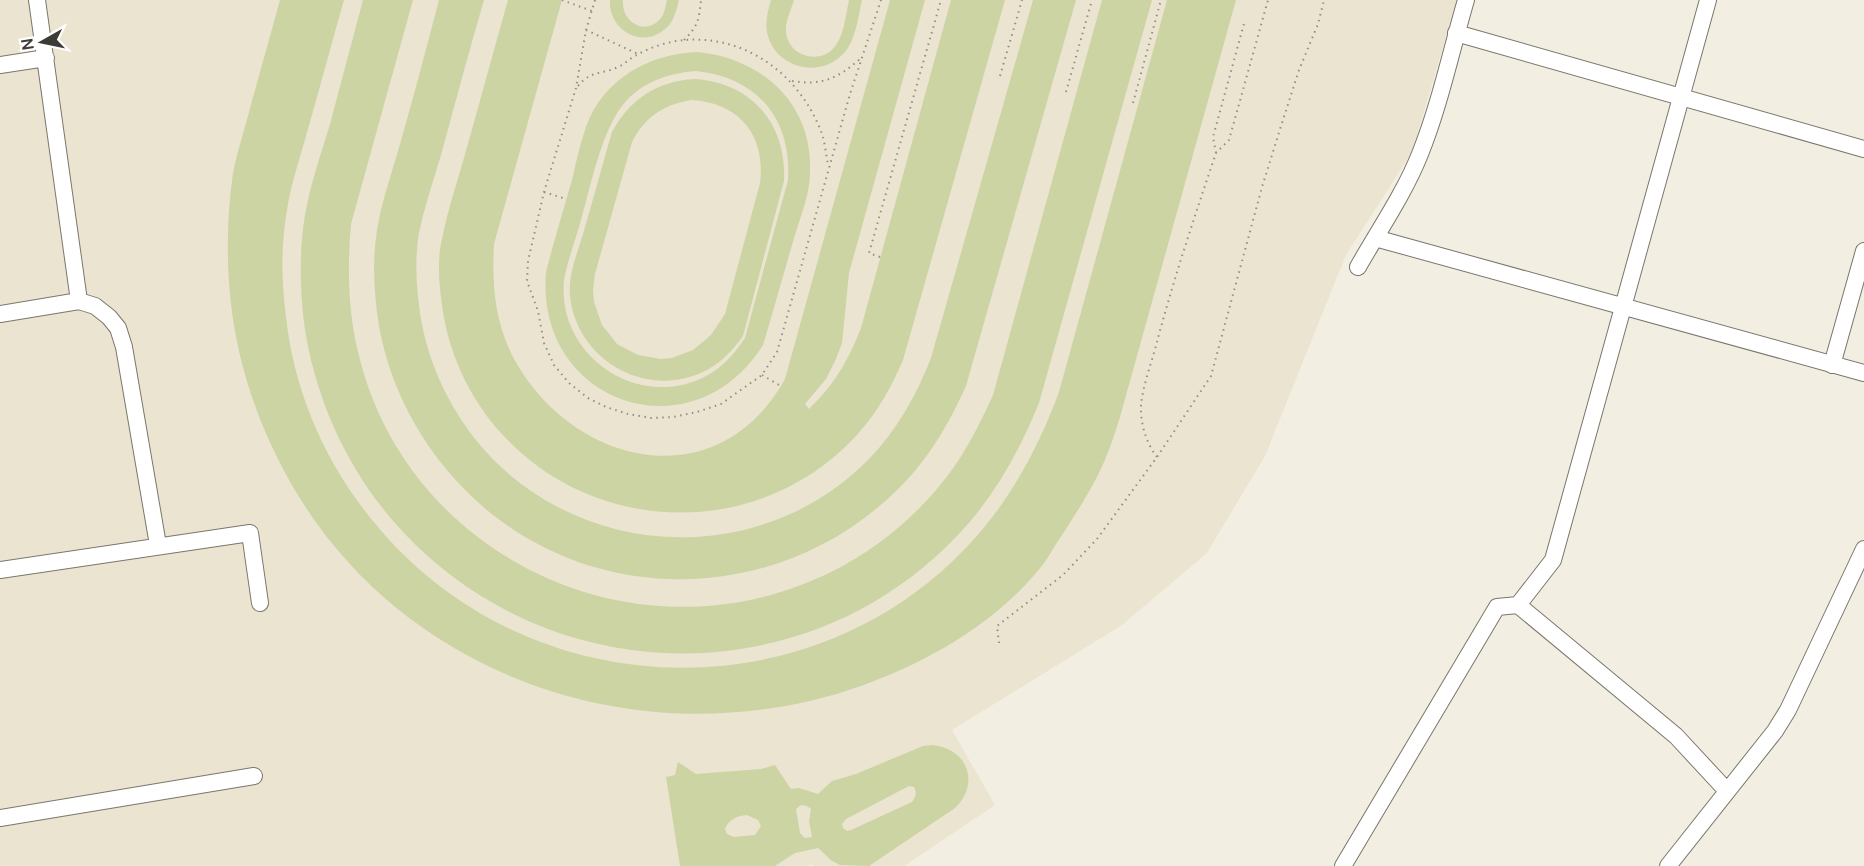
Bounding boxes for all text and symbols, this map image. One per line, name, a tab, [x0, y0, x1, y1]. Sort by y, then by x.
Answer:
north arrow	[12, 12, 72, 72]
text: N	[15, 37, 39, 52]

